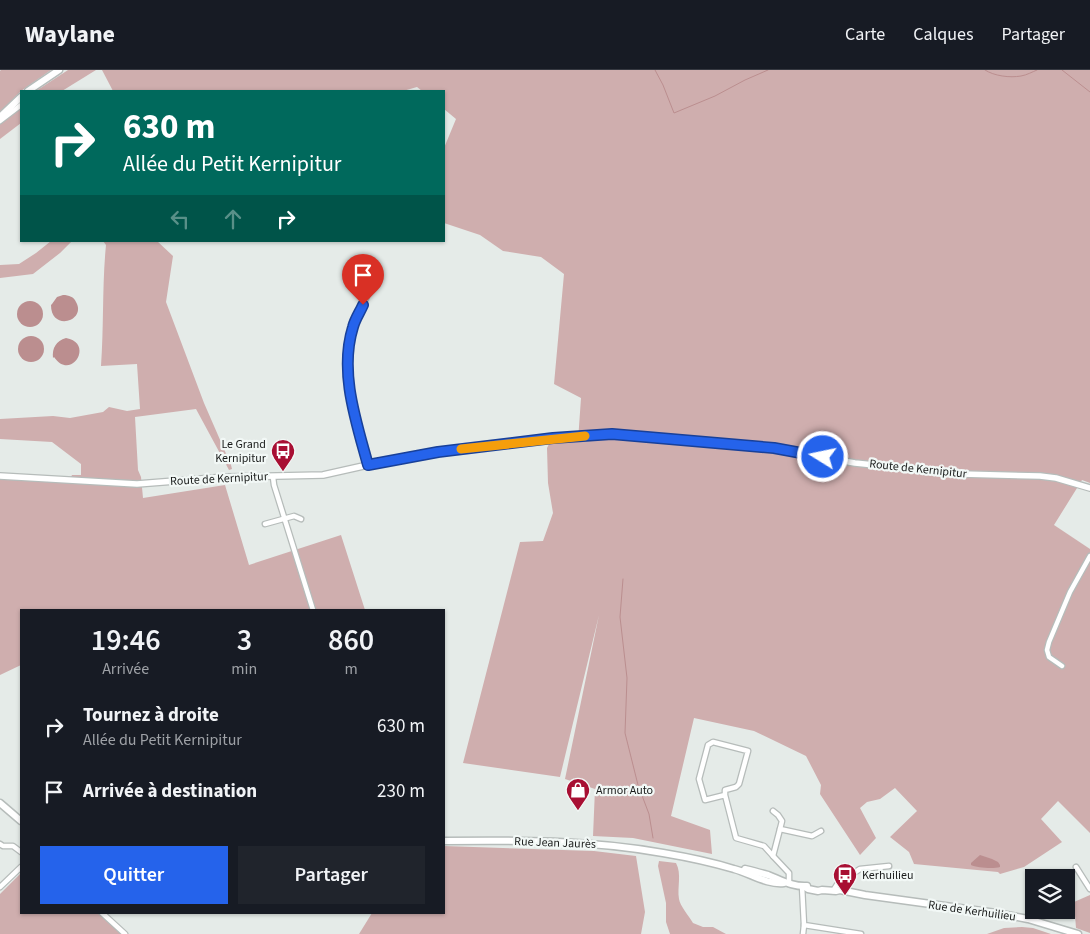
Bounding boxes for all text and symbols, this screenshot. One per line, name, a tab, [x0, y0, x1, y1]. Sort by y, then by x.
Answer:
text: Waylane	[25, 17, 115, 52]
text: Carte	[845, 22, 885, 47]
text: Calques	[913, 22, 973, 47]
text: Partager	[1001, 22, 1065, 47]
text: 630 m	[123, 102, 215, 152]
icon: right	[40, 110, 105, 175]
text: Allée du Petit Kernipitur	[123, 148, 342, 180]
icon: left	[166, 205, 194, 233]
icon: ahead	[219, 205, 247, 233]
icon: right	[272, 205, 300, 233]
pin	[342, 254, 384, 305]
icon: arrive	[349, 261, 377, 289]
position arrow	[796, 430, 848, 482]
place label: Le Grand Kernipitur	[215, 436, 267, 467]
bus stop icon: Le Grand Kernipitur	[270, 438, 296, 472]
street label: Route de Kernipitur	[868, 455, 968, 483]
street label: Route de Kernipitur	[170, 468, 269, 490]
text: 19:46	[91, 619, 161, 662]
text: 3	[237, 619, 252, 662]
text: 860	[328, 619, 374, 662]
text: Arrivée	[102, 658, 149, 680]
text: min	[231, 658, 257, 680]
text: m	[345, 658, 358, 680]
text: Tournez à droite	[83, 702, 219, 729]
icon: right	[40, 713, 68, 741]
text: 630 m	[377, 713, 425, 740]
text: Allée du Petit Kernipitur	[83, 729, 242, 751]
shop icon: Armor Auto	[565, 777, 591, 811]
icon: arrive	[40, 778, 68, 806]
text: Arrivée à destination	[83, 778, 257, 805]
text: 230 m	[377, 778, 425, 805]
place label: Armor Auto	[596, 782, 653, 799]
street label: Rue Jean Jaurès	[514, 833, 596, 853]
button: Quitter	[40, 846, 228, 904]
button: Partager	[238, 846, 425, 904]
bus stop icon: Kerhuilieu	[832, 862, 858, 896]
place label: Kerhuilieu	[862, 867, 913, 884]
map controls	[1025, 869, 1075, 919]
button: layers	[1025, 869, 1075, 919]
street label: Rue de Kerhuilieu	[927, 896, 1017, 926]

